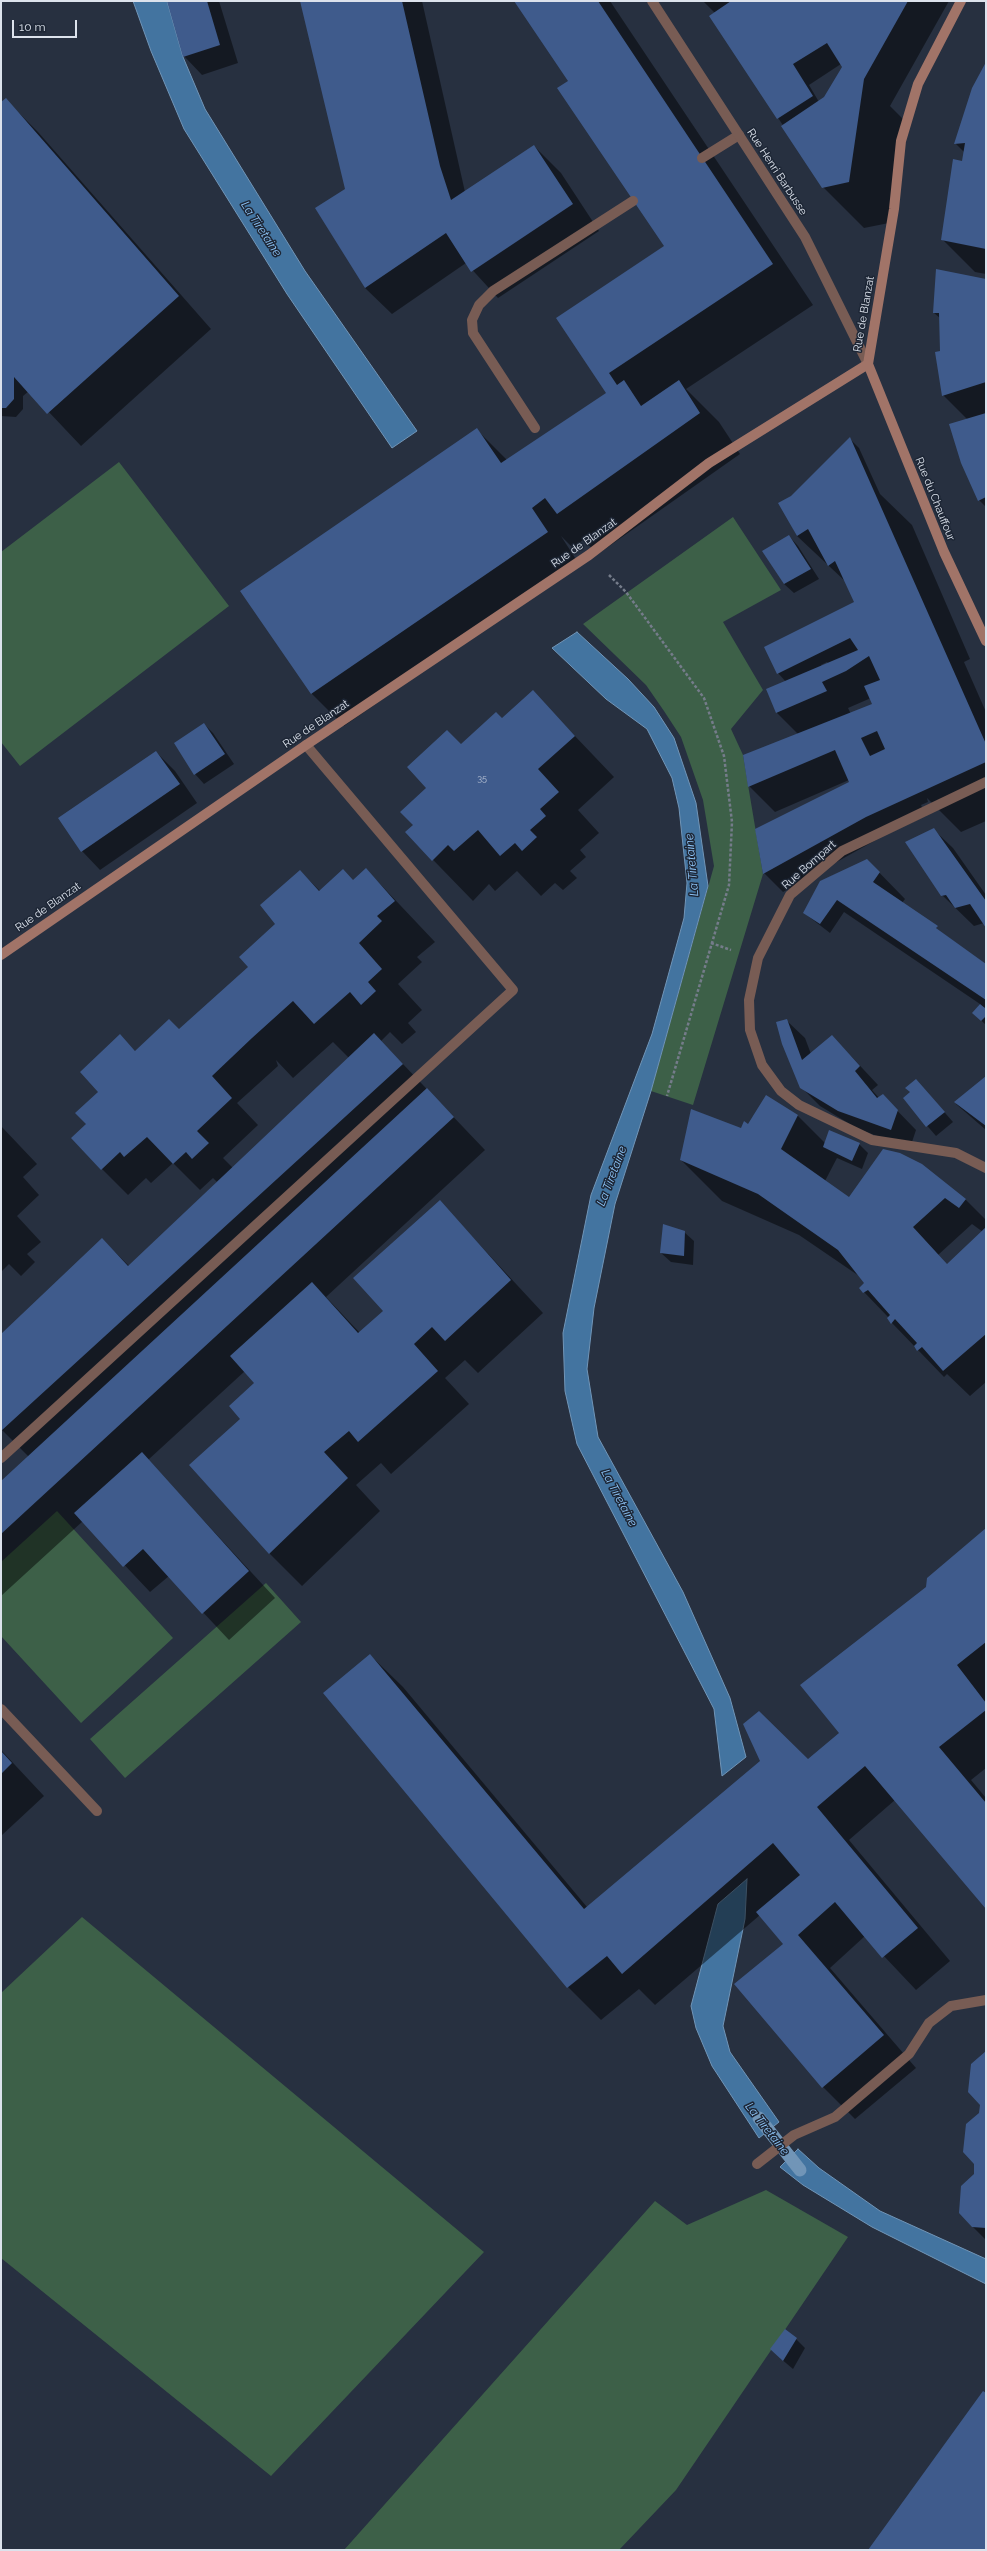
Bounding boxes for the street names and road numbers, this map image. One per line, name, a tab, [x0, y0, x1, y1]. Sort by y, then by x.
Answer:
street label: Rue Henri Barbusse	[744, 126, 810, 218]
street label: Rue de Blanzat	[851, 275, 877, 353]
street label: Rue du Chauffour	[912, 455, 958, 543]
street label: Rue de Blanzat	[549, 516, 619, 570]
street label: Rue de Blanzat	[280, 697, 352, 751]
street label: Rue Bompart	[779, 838, 839, 892]
street label: Rue de Blanzat	[13, 880, 83, 934]

